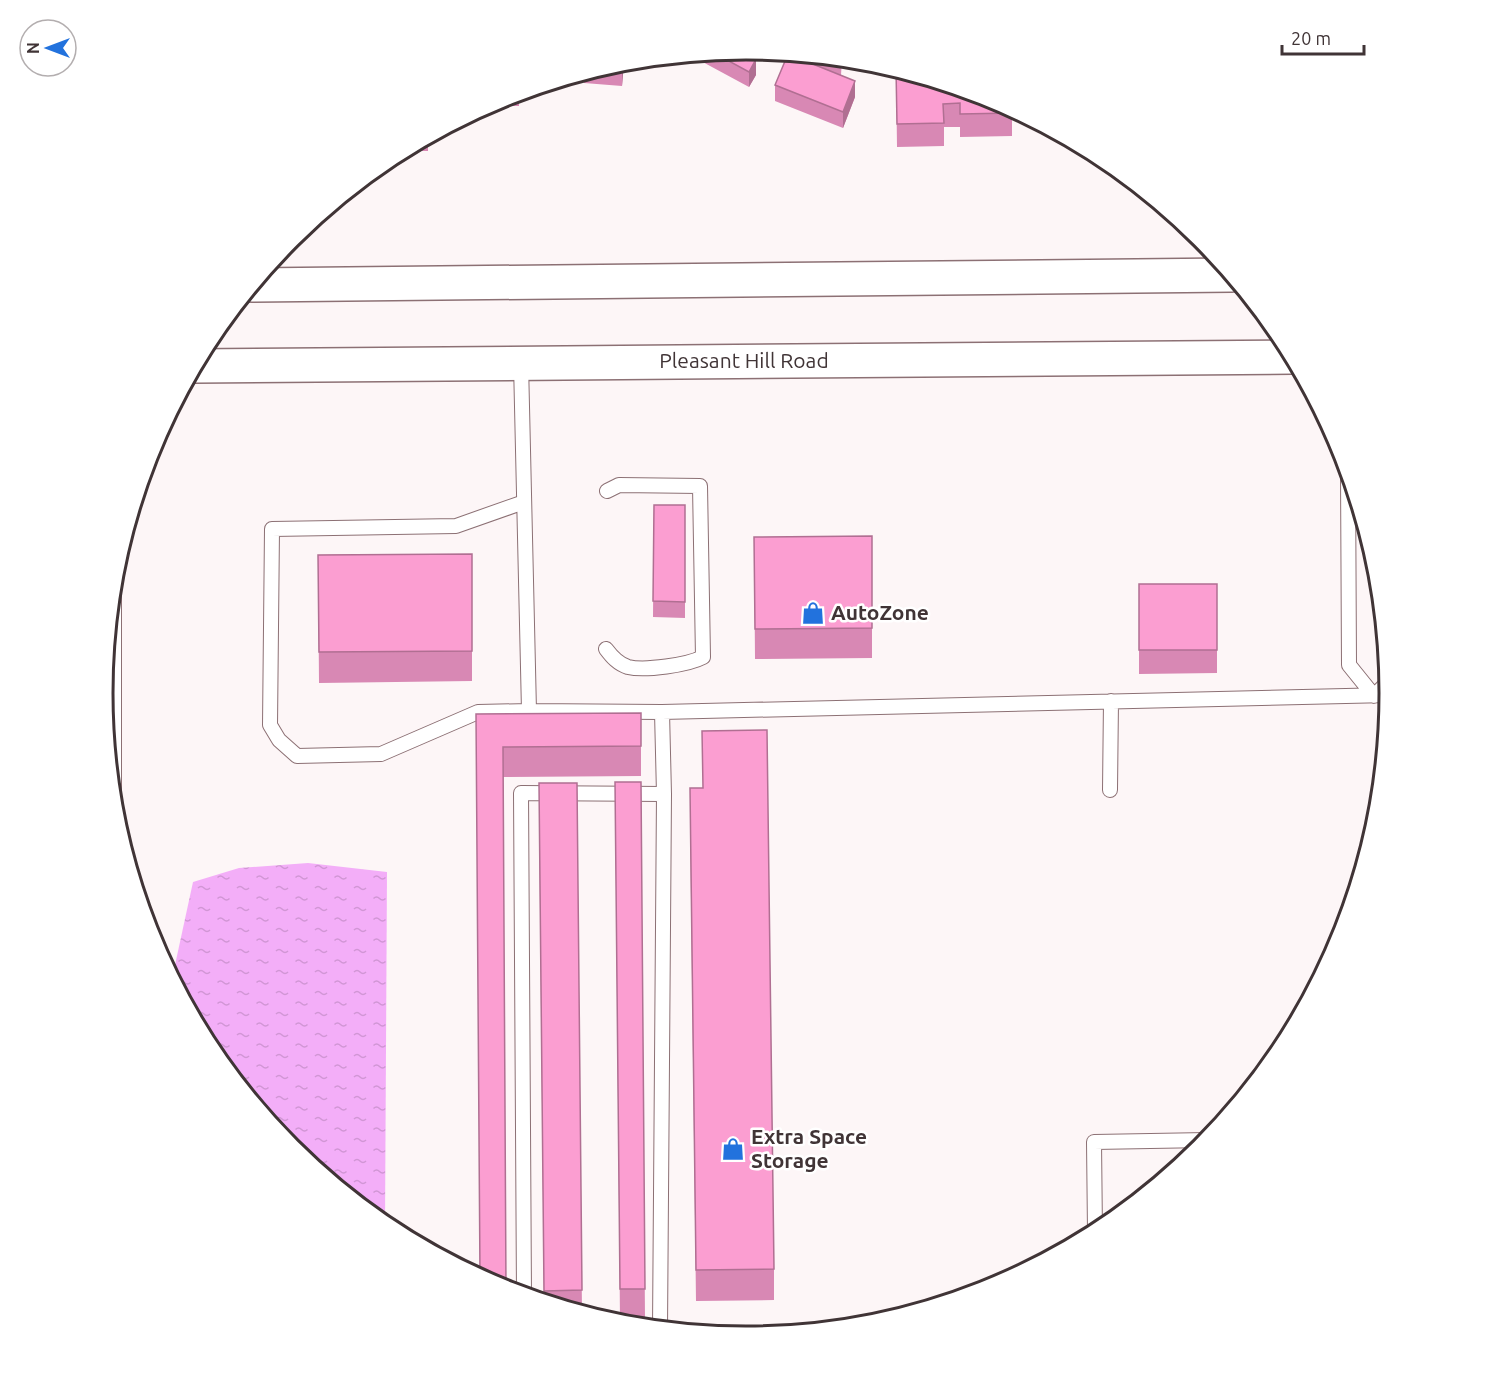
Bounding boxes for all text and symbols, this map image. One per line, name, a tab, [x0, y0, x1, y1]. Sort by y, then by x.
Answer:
north arrow	[18, 18, 78, 78]
scale bar	[1282, 18, 1364, 56]
text: 20 m	[1291, 28, 1331, 48]
text: N	[24, 42, 42, 54]
street label: Pleasant Hill Road	[659, 348, 829, 372]
shop icon: AutoZone	[800, 600, 826, 626]
place label: AutoZone	[831, 600, 929, 624]
place label: Extra Space Storage	[751, 1124, 867, 1172]
shop icon: Extra Space Storage	[720, 1136, 746, 1162]

